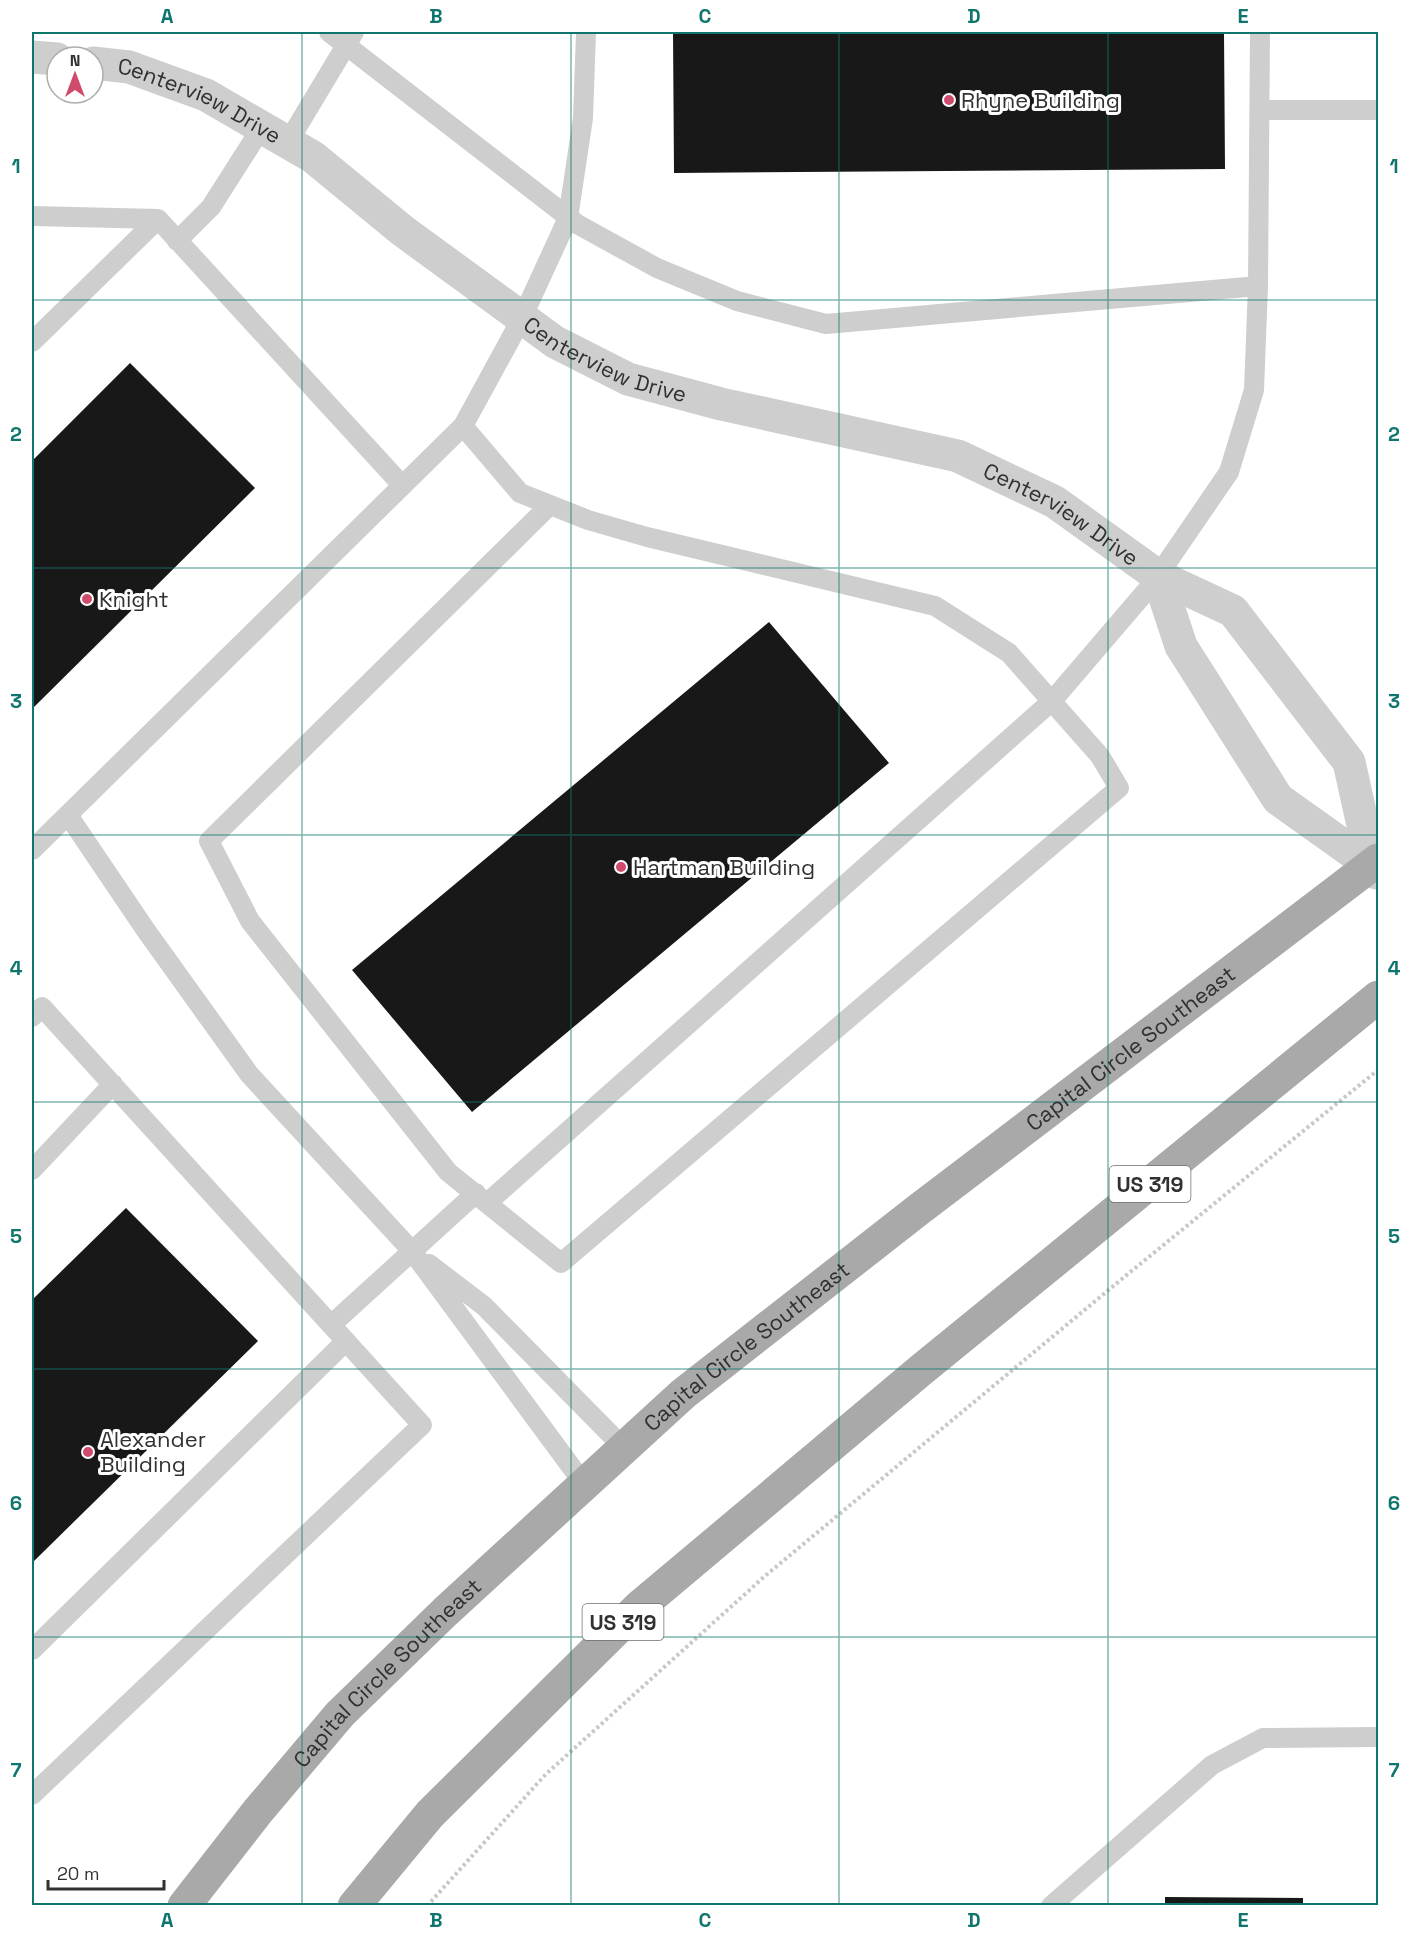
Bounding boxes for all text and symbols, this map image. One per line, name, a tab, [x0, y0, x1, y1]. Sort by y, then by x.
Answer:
text: A	[161, 3, 174, 29]
text: B	[429, 3, 443, 29]
text: C	[699, 3, 712, 29]
text: D	[967, 3, 981, 29]
text: E	[1237, 3, 1249, 29]
north arrow	[45, 45, 105, 105]
text: N	[70, 50, 80, 71]
street label: Centerview Drive	[117, 52, 286, 150]
place label: Rhyne Building	[961, 86, 1120, 114]
marker: Rhyne Building	[942, 93, 956, 107]
text: 1	[11, 153, 21, 179]
text: 1	[1389, 153, 1399, 179]
street label: Centerview Drive	[518, 310, 690, 408]
text: 2	[10, 421, 22, 447]
text: 2	[1388, 421, 1400, 447]
street label: Centerview Drive	[979, 456, 1144, 572]
place label: Knight	[99, 585, 169, 613]
marker: Knight	[80, 592, 94, 606]
text: 3	[10, 688, 22, 714]
text: 3	[1388, 688, 1400, 714]
place label: Hartman Building	[633, 853, 815, 881]
marker: Hartman Building	[614, 860, 628, 874]
text: 4	[10, 955, 23, 981]
text: 4	[1388, 955, 1401, 981]
street label: Capital Circle Southeast	[1020, 960, 1241, 1137]
road number: US 319	[1110, 1166, 1190, 1202]
text: 5	[10, 1223, 22, 1249]
text: 5	[1388, 1223, 1400, 1249]
street label: Capital Circle Southeast	[638, 1255, 855, 1437]
place label: Alexander Building	[100, 1425, 206, 1478]
marker: Alexander Building	[81, 1445, 95, 1459]
text: 6	[10, 1490, 22, 1516]
text: 6	[1388, 1490, 1400, 1516]
street label: Capital Circle Southeast	[287, 1572, 487, 1773]
road number: US 319	[582, 1604, 664, 1640]
text: 7	[10, 1757, 22, 1783]
text: 7	[1388, 1757, 1400, 1783]
scale bar	[48, 1853, 164, 1891]
text: 20 m	[57, 1862, 100, 1885]
text: A	[161, 1907, 174, 1933]
text: B	[429, 1907, 443, 1933]
text: C	[699, 1907, 712, 1933]
text: D	[967, 1907, 981, 1933]
text: E	[1237, 1907, 1249, 1933]

